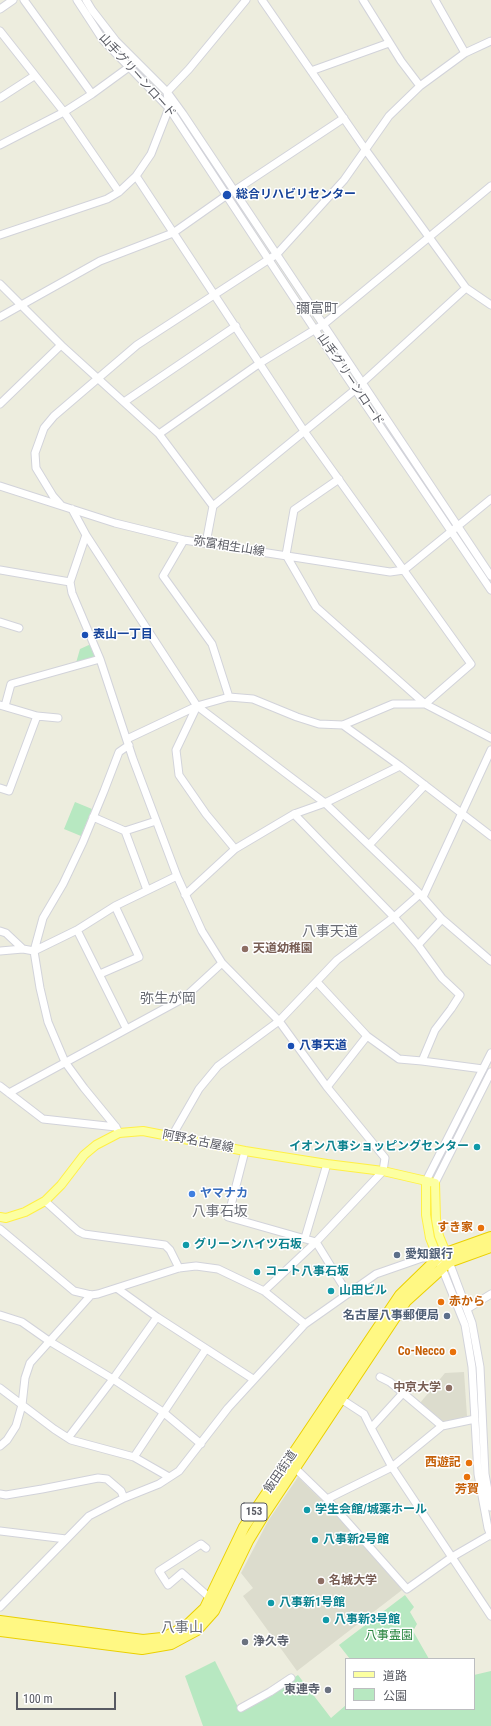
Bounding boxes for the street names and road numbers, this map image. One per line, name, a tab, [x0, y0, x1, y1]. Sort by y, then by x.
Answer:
street label: 山手グリーンロード	[96, 31, 178, 121]
street label: 山手グリーンロード	[314, 331, 386, 429]
street label: 弥富相生山線	[192, 534, 266, 560]
street label: 阿野名古屋線	[161, 1128, 235, 1156]
street label: 飯田街道	[262, 1448, 300, 1496]
road number: 153	[241, 1503, 267, 1521]

